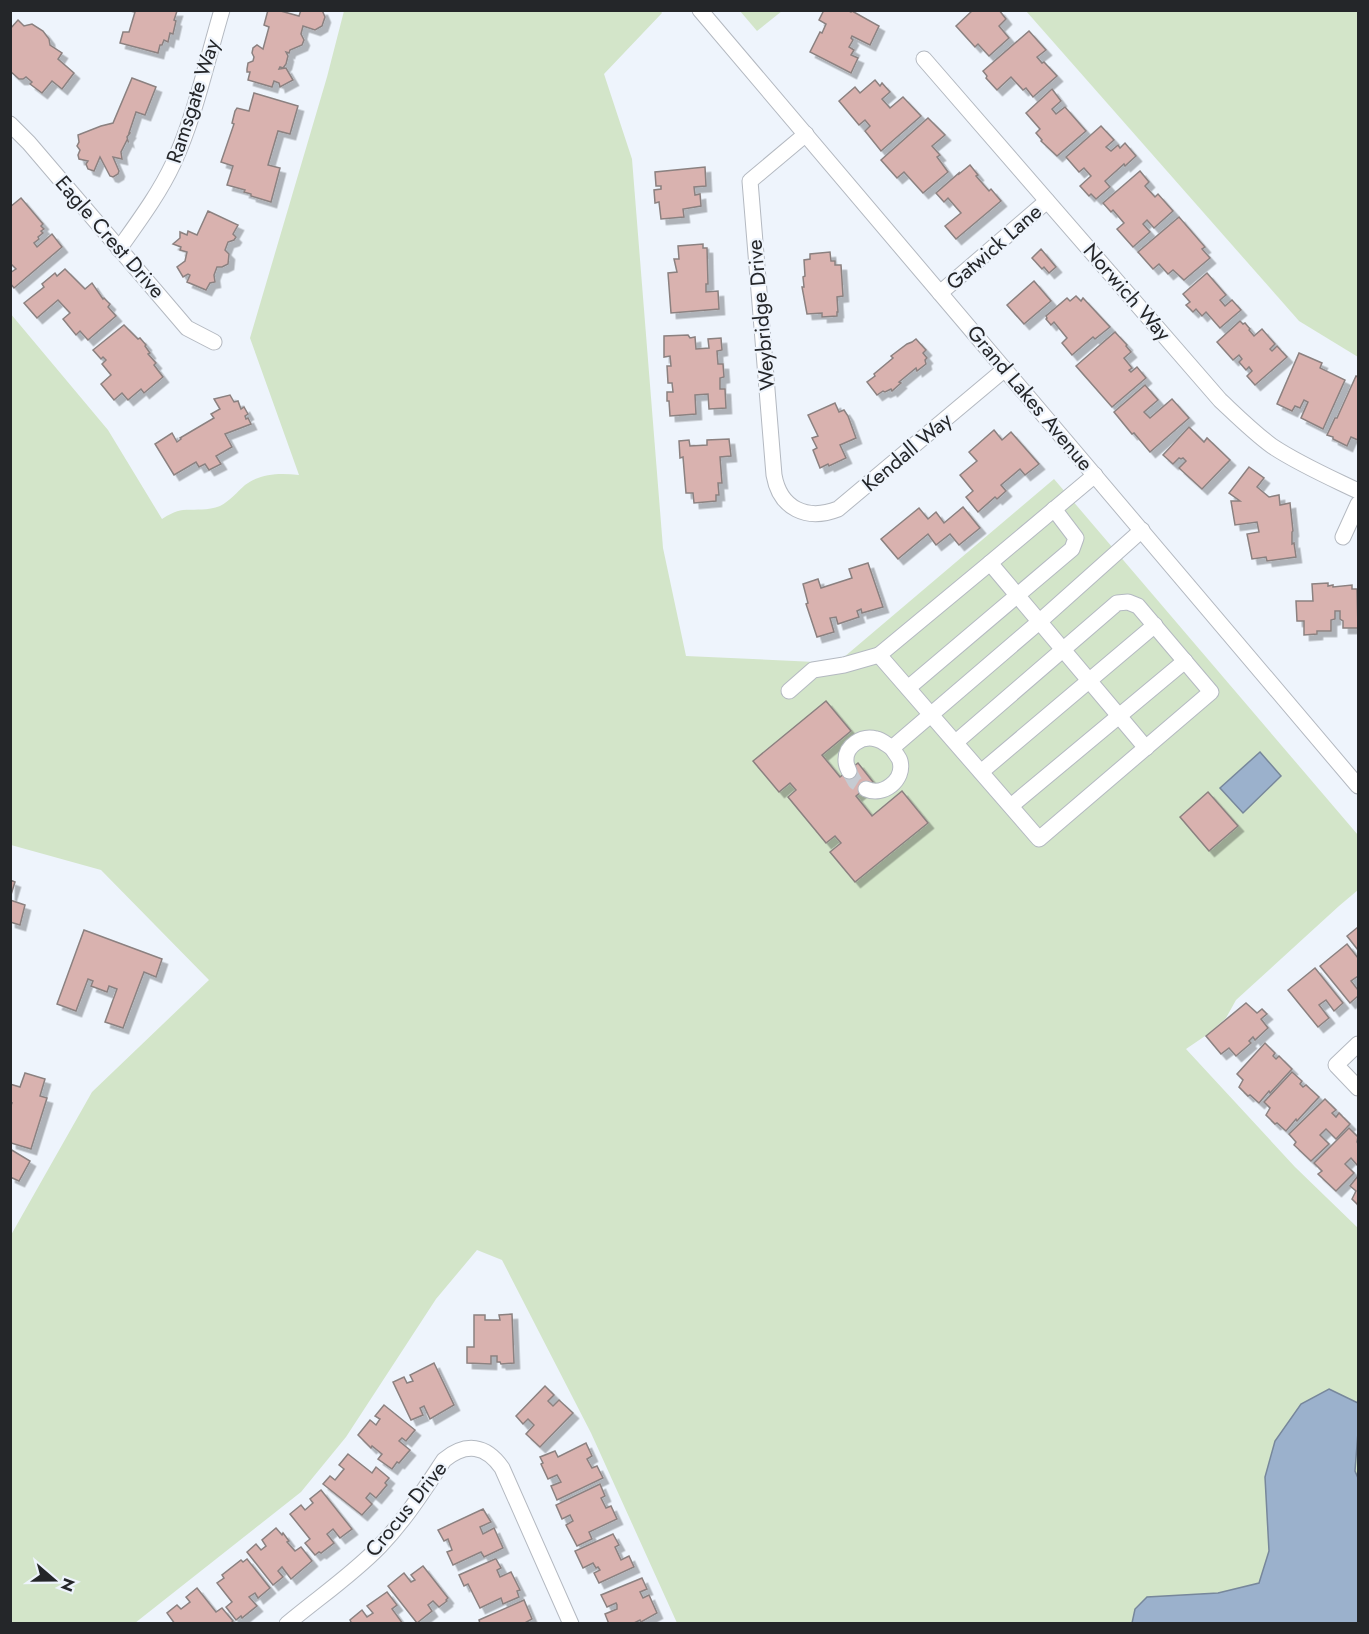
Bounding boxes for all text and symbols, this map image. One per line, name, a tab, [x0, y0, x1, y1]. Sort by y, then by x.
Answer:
street label: Ramsgate Way	[159, 34, 227, 167]
street label: Eagle Crest Drive	[48, 169, 172, 305]
street label: Gatwick Lane	[940, 197, 1049, 297]
street label: Norwich Way	[1076, 237, 1178, 348]
street label: Weybridge Drive	[739, 238, 783, 392]
street label: Grand Lakes Avenue	[960, 319, 1100, 478]
street label: Kendall Way	[856, 405, 959, 499]
street label: Crocus Drive	[358, 1455, 454, 1563]
north arrow	[24, 1550, 84, 1610]
text: N	[55, 1575, 81, 1595]

